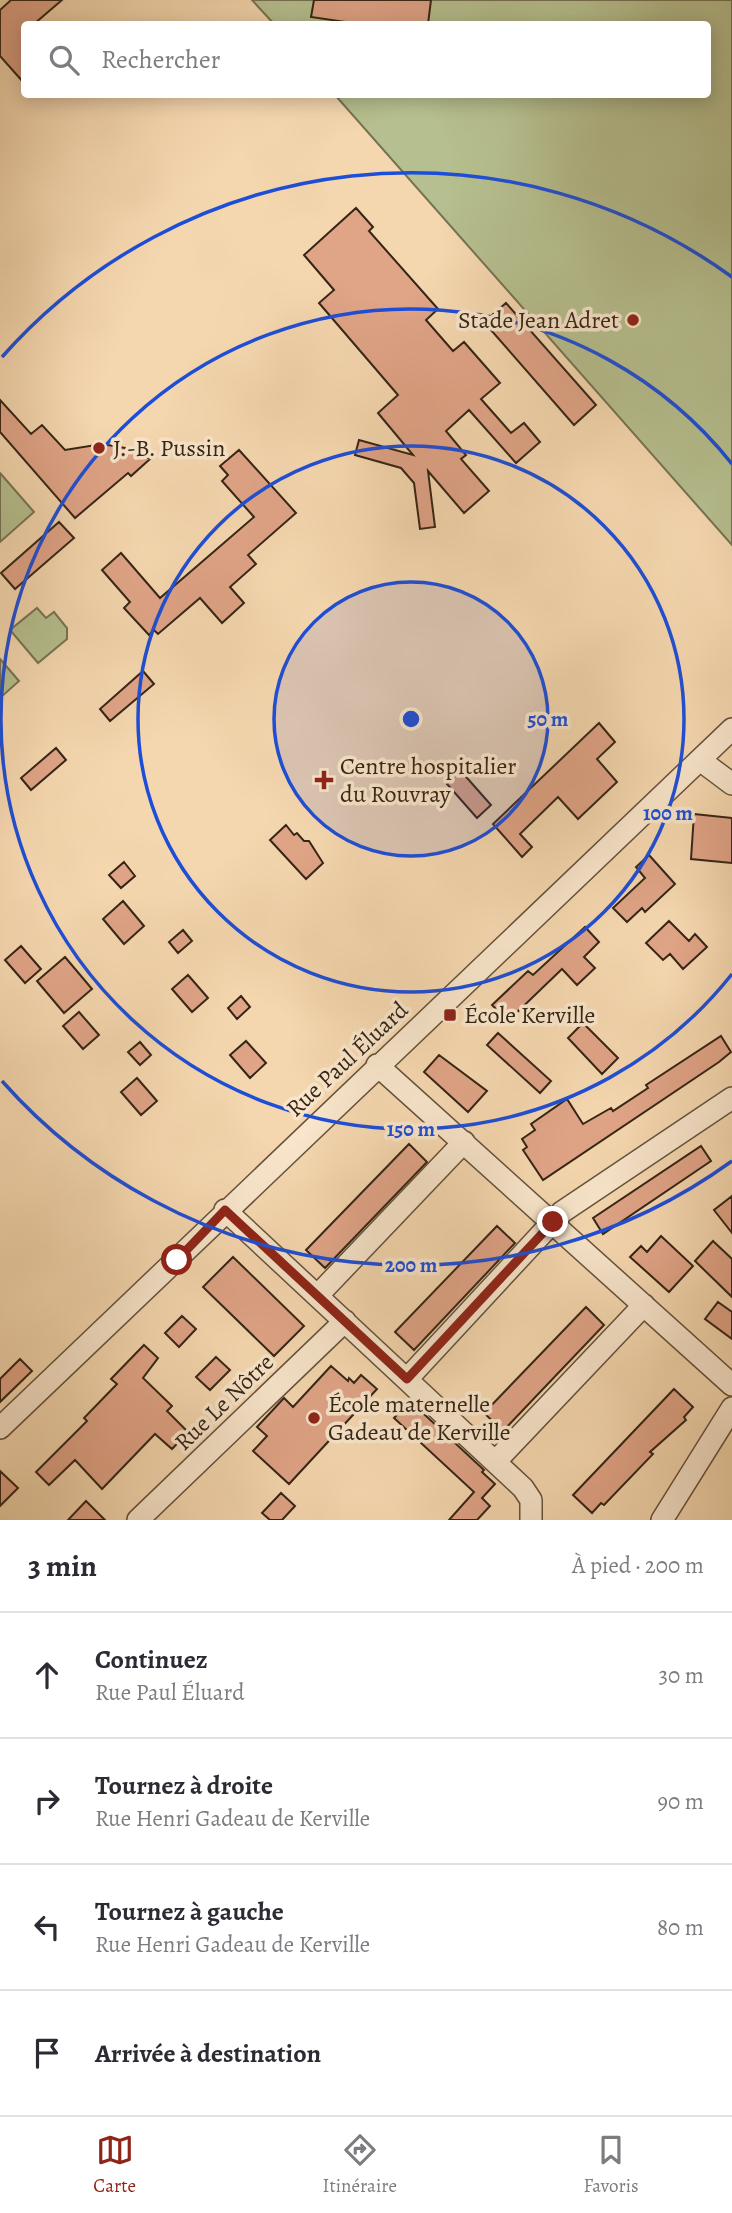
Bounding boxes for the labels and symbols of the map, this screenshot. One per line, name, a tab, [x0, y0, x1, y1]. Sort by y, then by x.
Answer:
place label: Stade Jean Adret	[458, 304, 619, 336]
marker: Stade Jean Adret	[625, 312, 641, 328]
place label: J.-B. Pussin	[113, 432, 226, 464]
marker: J.-B. Pussin	[91, 440, 107, 456]
text: 50 m	[528, 705, 569, 733]
centre of rings	[399, 707, 423, 731]
place label: Centre hospitalier du Rouvray	[340, 750, 516, 810]
marker: Centre hospitalier du Rouvray	[314, 770, 334, 790]
text: 100 m	[643, 799, 693, 827]
street label: Rue Paul Éluard	[279, 994, 415, 1124]
place label: École Kerville	[464, 999, 595, 1031]
marker: École Kerville	[442, 1007, 458, 1023]
text: 150 m	[387, 1115, 436, 1143]
route end	[537, 1206, 568, 1237]
route start	[161, 1244, 192, 1275]
text: 200 m	[385, 1251, 438, 1279]
street label: Rue Le Nôtre	[167, 1347, 281, 1457]
place label: École maternelle Gadeau de Kerville	[328, 1388, 510, 1448]
marker: École maternelle Gadeau de Kerville	[306, 1410, 322, 1426]

